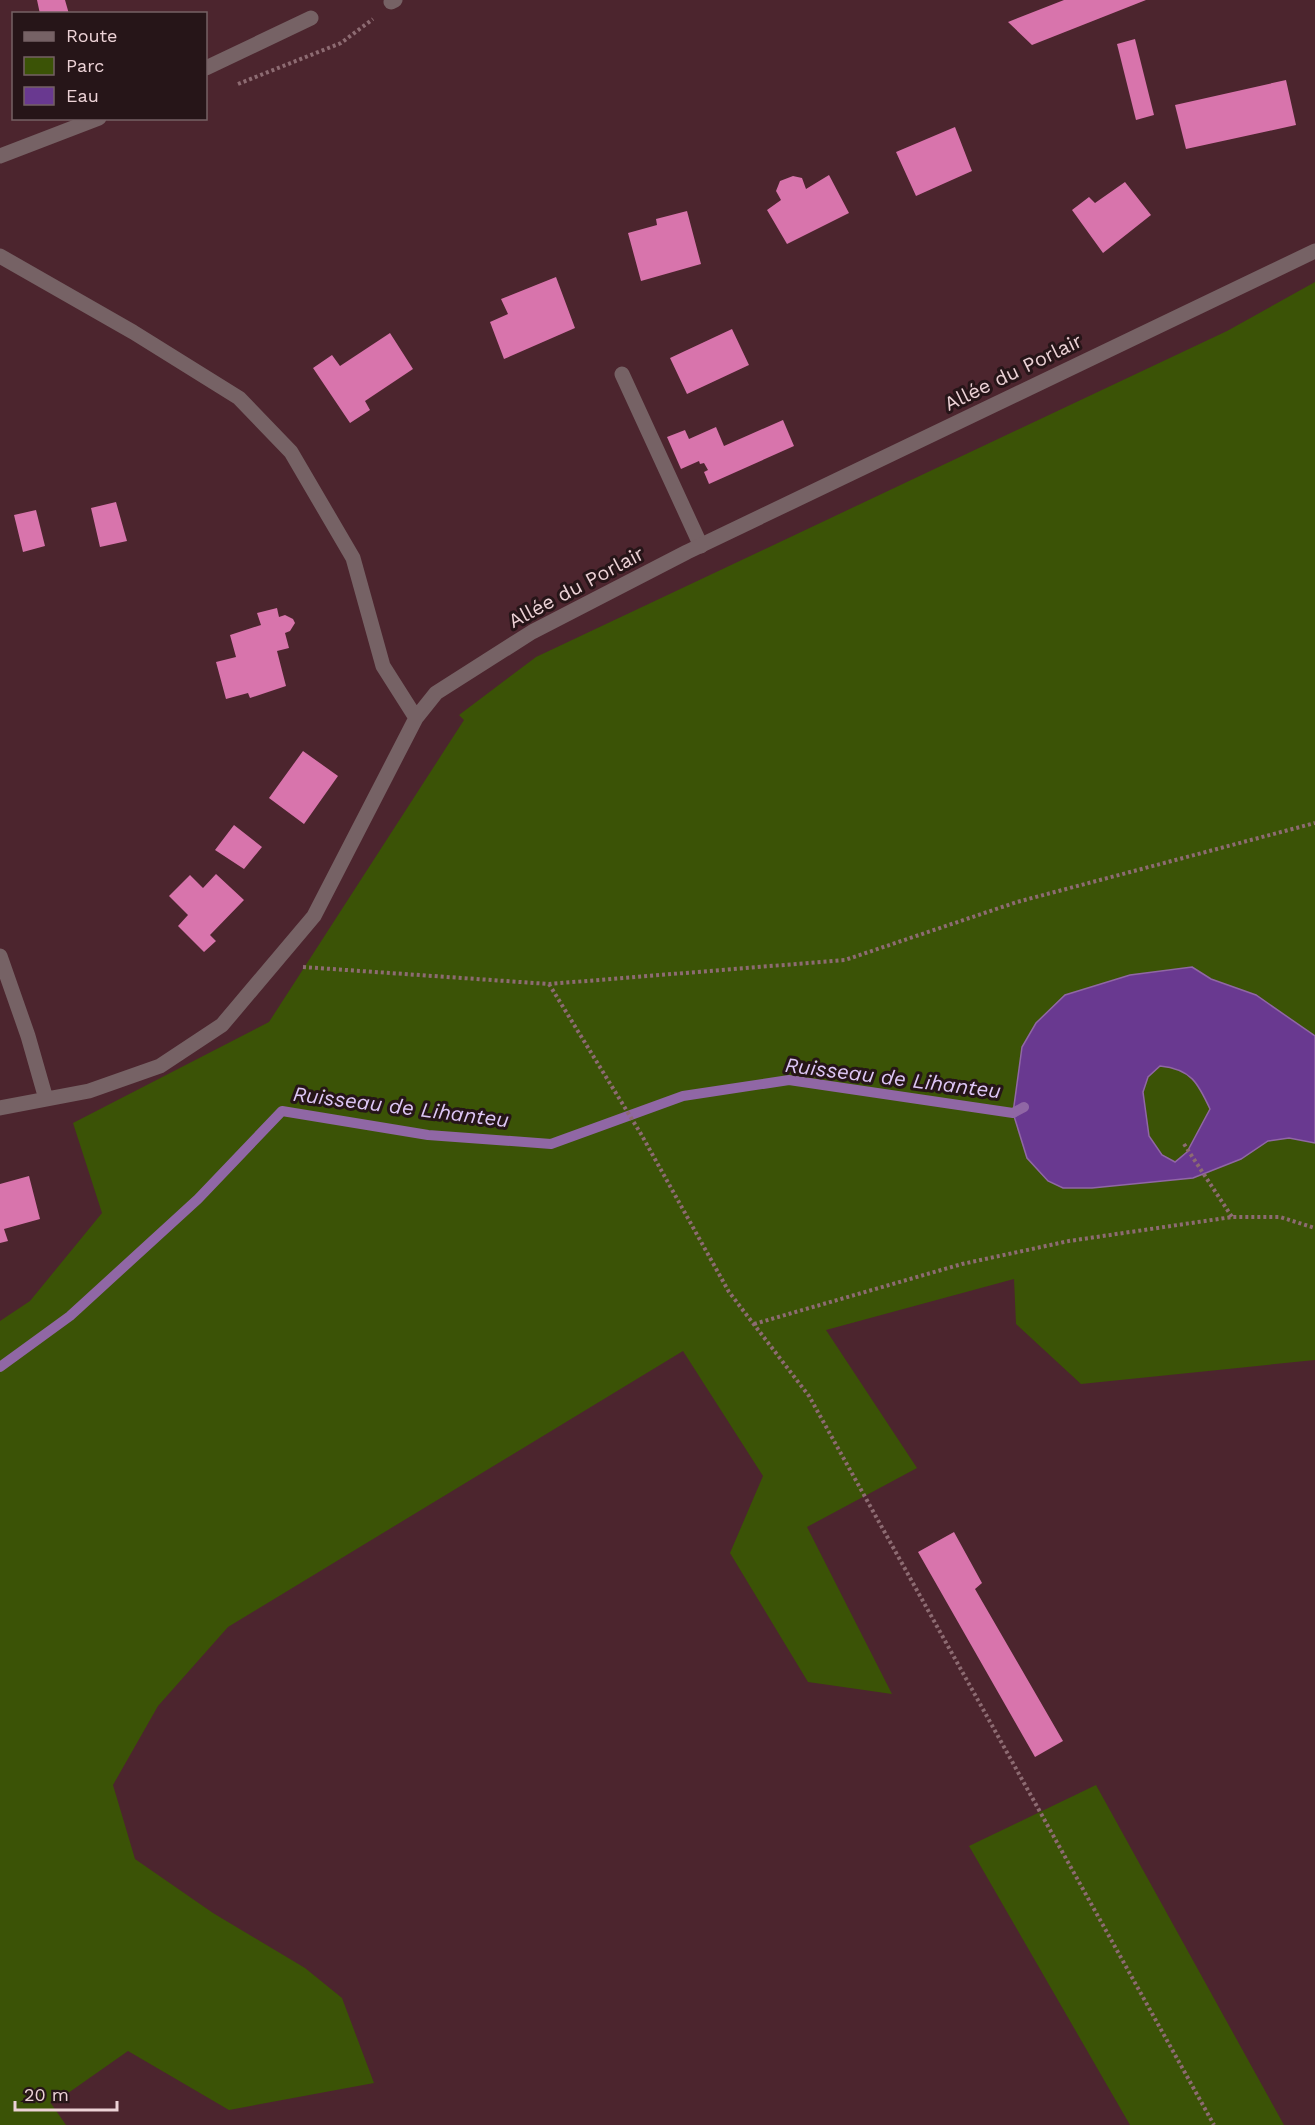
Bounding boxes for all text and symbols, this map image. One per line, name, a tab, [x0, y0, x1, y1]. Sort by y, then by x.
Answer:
legend	[12, 12, 207, 120]
text: Route	[66, 25, 118, 46]
text: Parc	[66, 55, 104, 76]
text: Eau	[66, 85, 99, 106]
street label: Allée du Porlair	[940, 328, 1086, 416]
street label: Allée du Porlair	[504, 541, 648, 633]
water label: Ruisseau de Lihanteu	[784, 1052, 1003, 1103]
water label: Ruisseau de Lihanteu	[292, 1081, 511, 1132]
scale bar	[15, 2074, 117, 2112]
text: 20 m	[24, 2084, 69, 2105]

